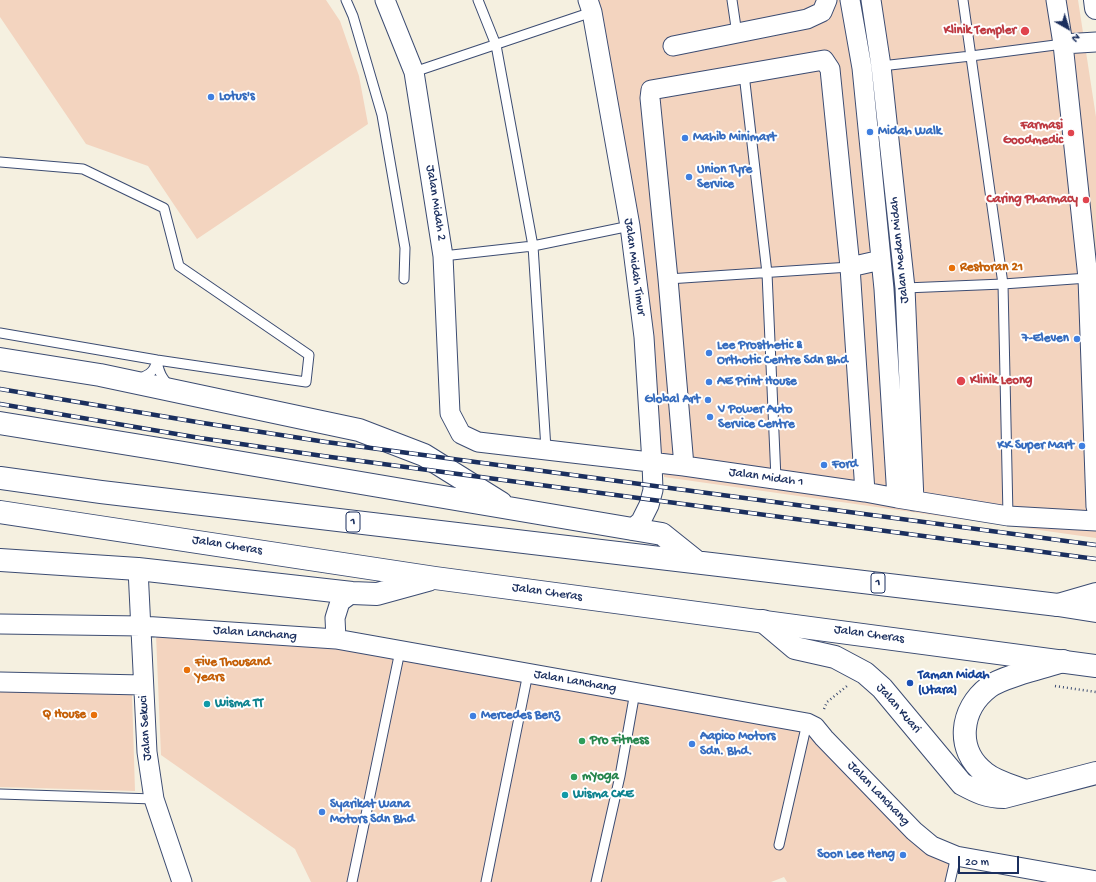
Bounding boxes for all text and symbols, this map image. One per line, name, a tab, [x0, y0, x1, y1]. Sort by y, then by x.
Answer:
north arrow	[1048, 8, 1088, 48]
place label: Klinik Templer	[944, 23, 1016, 39]
marker: Klinik Templer	[1019, 25, 1031, 37]
text: N	[1069, 30, 1082, 44]
place label: Lotus's	[219, 89, 255, 105]
marker: Lotus's	[206, 92, 216, 102]
place label: Farmasi Goodmedic	[1003, 118, 1063, 149]
place label: Midah Walk	[878, 124, 942, 140]
marker: Midah Walk	[865, 127, 875, 137]
marker: Farmasi Goodmedic	[1066, 128, 1076, 138]
place label: Mahib Minimart	[693, 130, 776, 146]
marker: Mahib Minimart	[680, 133, 690, 143]
place label: Union Tyre Service	[697, 162, 752, 193]
street label: Jalan Midah 2	[421, 164, 449, 242]
marker: Union Tyre Service	[684, 172, 694, 182]
place label: Caring Pharmacy	[986, 192, 1078, 208]
marker: Caring Pharmacy	[1081, 195, 1091, 205]
street label: Jalan Medan Midah	[887, 196, 913, 304]
street label: Jalan Midah Timur	[619, 217, 649, 317]
place label: Restoran 21	[960, 260, 1023, 276]
marker: Restoran 21	[947, 263, 957, 273]
place label: 7-Eleven	[1022, 331, 1069, 347]
marker: 7-Eleven	[1072, 334, 1082, 344]
place label: Lee Prosthetic & Orthotic Centre Sdn Bhd	[717, 338, 848, 369]
marker: Lee Prosthetic & Orthotic Centre Sdn Bhd	[704, 348, 714, 358]
place label: Klinik Leong	[970, 373, 1032, 389]
place label: AE Print House	[717, 374, 797, 390]
marker: Klinik Leong	[955, 375, 967, 387]
marker: AE Print House	[704, 377, 714, 387]
place label: Global Art	[645, 392, 700, 408]
marker: Global Art	[703, 395, 713, 405]
place label: V Power Auto Service Centre	[718, 402, 795, 433]
marker: V Power Auto Service Centre	[705, 412, 715, 422]
place label: KK Super Mart	[998, 438, 1074, 454]
marker: KK Super Mart	[1077, 441, 1087, 451]
place label: Ford	[832, 457, 858, 473]
marker: Ford	[819, 460, 829, 470]
street label: Jalan Midah 1	[728, 465, 804, 491]
road number: 1	[346, 512, 360, 532]
street label: Jalan Cheras	[191, 533, 263, 559]
road number: 1	[871, 573, 885, 593]
street label: Jalan Cheras	[511, 580, 583, 606]
street label: Jalan Cheras	[833, 622, 905, 648]
street label: Jalan Lanchang	[213, 623, 297, 645]
place label: Five Thousand Years	[195, 655, 271, 686]
marker: Five Thousand Years	[182, 665, 192, 675]
street label: Jalan Lanchang	[532, 667, 618, 697]
place label: Taman Midah (Utara)	[918, 668, 990, 699]
marker: Taman Midah (Utara)	[905, 678, 915, 688]
street label: Jalan Kuari	[872, 681, 924, 737]
street label: Jalan Sekuci	[136, 695, 156, 761]
place label: Wisma TT	[215, 696, 263, 712]
marker: Wisma TT	[202, 699, 212, 709]
place label: Q House	[42, 707, 86, 723]
place label: Mercedes Benz	[481, 708, 560, 724]
marker: Q House	[89, 710, 99, 720]
marker: Mercedes Benz	[468, 711, 478, 721]
place label: Aapico Motors Sdn. Bhd.	[700, 729, 776, 760]
place label: Pro Fitness	[590, 733, 649, 749]
marker: Pro Fitness	[577, 736, 587, 746]
marker: Aapico Motors Sdn. Bhd.	[687, 739, 697, 749]
street label: Jalan Lanchang	[843, 758, 913, 830]
place label: mYoga	[582, 769, 619, 785]
marker: mYoga	[569, 772, 579, 782]
place label: Wisma CKE	[573, 787, 633, 803]
marker: Wisma CKE	[560, 790, 570, 800]
place label: Syarikat Wana Motors Sdn Bhd	[330, 797, 414, 828]
marker: Syarikat Wana Motors Sdn Bhd	[317, 807, 327, 817]
place label: Soon Lee Heng	[817, 847, 895, 863]
scale bar	[960, 848, 1021, 874]
marker: Soon Lee Heng	[898, 850, 908, 860]
text: 20 m	[965, 856, 989, 870]

